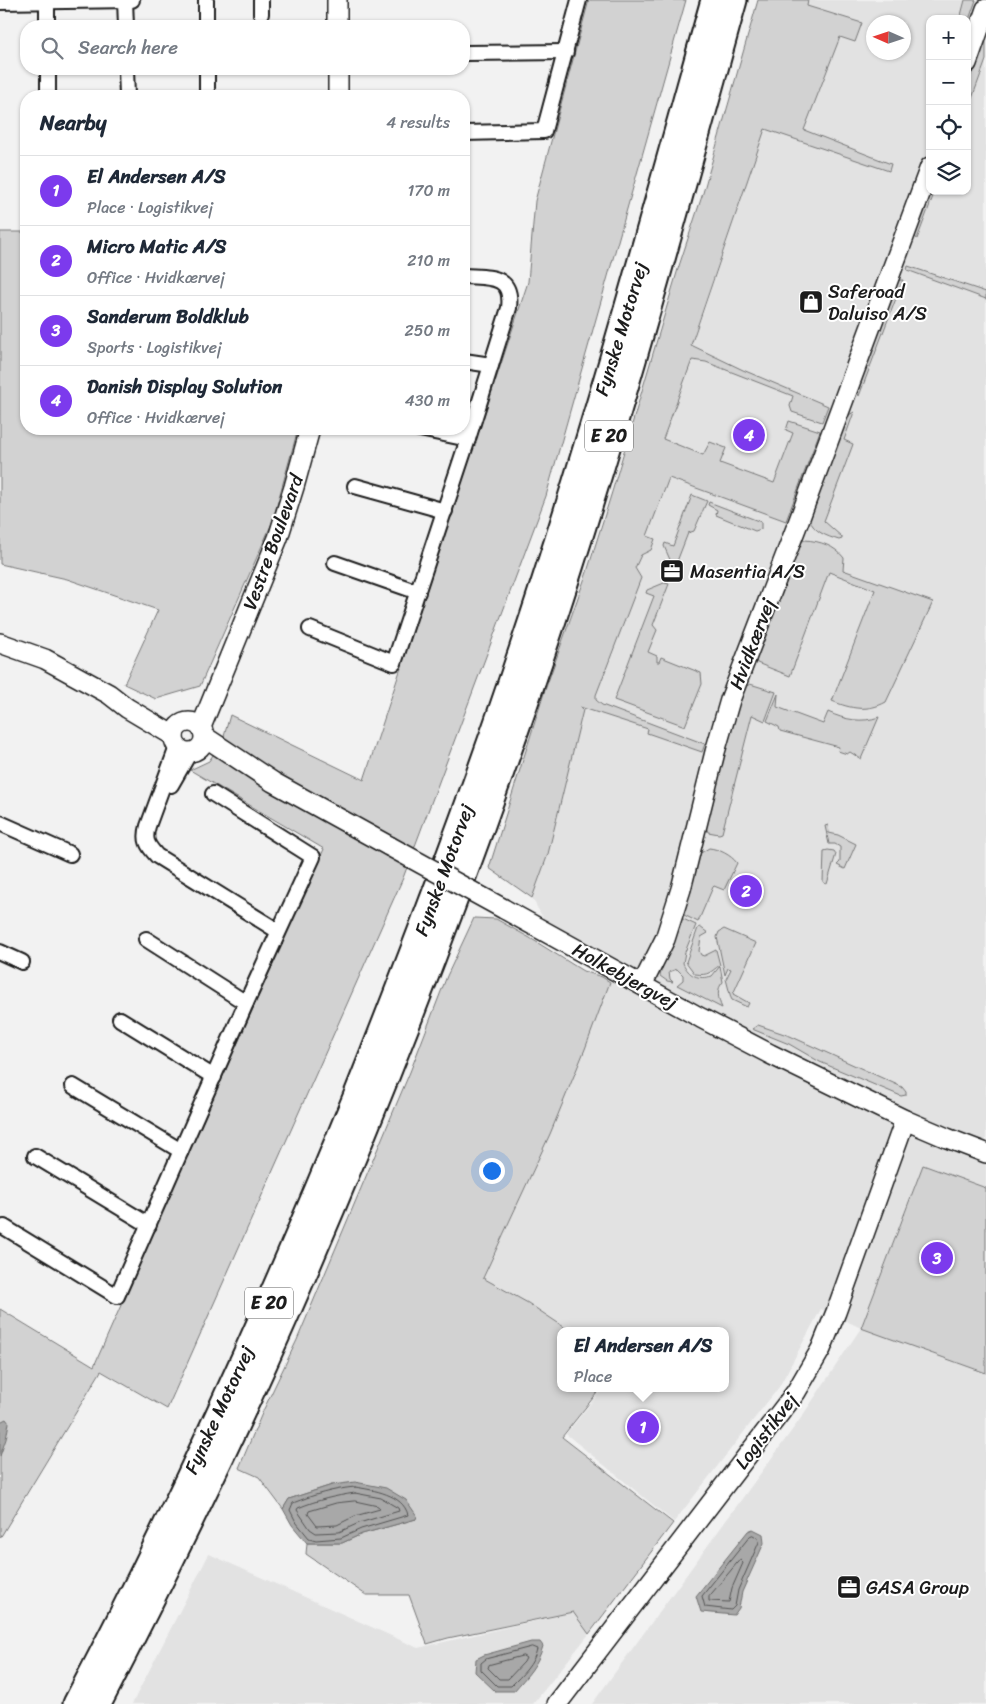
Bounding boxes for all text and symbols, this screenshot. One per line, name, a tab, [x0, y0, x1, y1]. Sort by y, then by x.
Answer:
north arrow	[866, 15, 911, 60]
map controls	[926, 15, 971, 195]
button: +	[926, 15, 971, 60]
search box	[20, 20, 470, 75]
text: Search here	[78, 31, 178, 64]
icon: search	[38, 34, 66, 62]
button: −	[926, 60, 971, 105]
text: Nearby	[40, 104, 106, 142]
button: locate	[926, 105, 971, 150]
text: 4 results	[386, 108, 450, 137]
button: layers	[926, 150, 971, 195]
text: El Andersen A/S	[87, 160, 226, 193]
text: 1	[53, 176, 59, 205]
text: 170 m	[407, 176, 450, 205]
text: Place · Logistikvej	[87, 193, 213, 222]
text: Micro Matic A/S	[87, 230, 227, 263]
text: 2	[51, 246, 61, 275]
text: 210 m	[407, 246, 450, 275]
street label: Fynske Motorvej	[585, 257, 657, 400]
text: Office · Hvidkærvej	[87, 263, 225, 292]
place label: Saferoad Daluiso A/S	[828, 275, 927, 330]
shop icon: Saferoad Daluiso A/S	[798, 289, 824, 315]
text: Sanderum Boldklub	[87, 300, 249, 333]
text: 3	[52, 316, 60, 345]
text: 250 m	[404, 316, 450, 345]
text: Sports · Logistikvej	[87, 333, 222, 362]
text: Danish Display Solution	[87, 370, 282, 403]
text: 4	[51, 386, 61, 415]
text: 430 m	[405, 386, 450, 415]
text: Office · Hvidkærvej	[87, 403, 225, 432]
pin: 4	[733, 416, 765, 454]
road number: E 20	[585, 421, 633, 452]
street label: Vestre Boulevard	[233, 468, 313, 614]
place label: Masentia A/S	[690, 555, 805, 588]
office icon: Masentia A/S	[659, 558, 685, 584]
street label: Hvidkærvej	[720, 592, 785, 694]
street label: Fynske Motorvej	[405, 799, 483, 941]
pin: 2	[730, 872, 762, 910]
street label: Holkebjergvej	[566, 933, 684, 1019]
your location	[479, 1158, 505, 1184]
pin: 3	[921, 1239, 953, 1277]
road number: E 20	[245, 1288, 293, 1319]
popup	[557, 1327, 729, 1392]
text: El Andersen A/S	[574, 1329, 712, 1362]
street label: Fynske Motorvej	[175, 1340, 264, 1480]
text: Place	[574, 1362, 612, 1391]
street label: Logistikvej	[726, 1384, 807, 1477]
pin: 1	[627, 1408, 659, 1446]
place label: GASA Group	[866, 1571, 969, 1604]
office icon: GASA Group	[836, 1574, 862, 1600]

